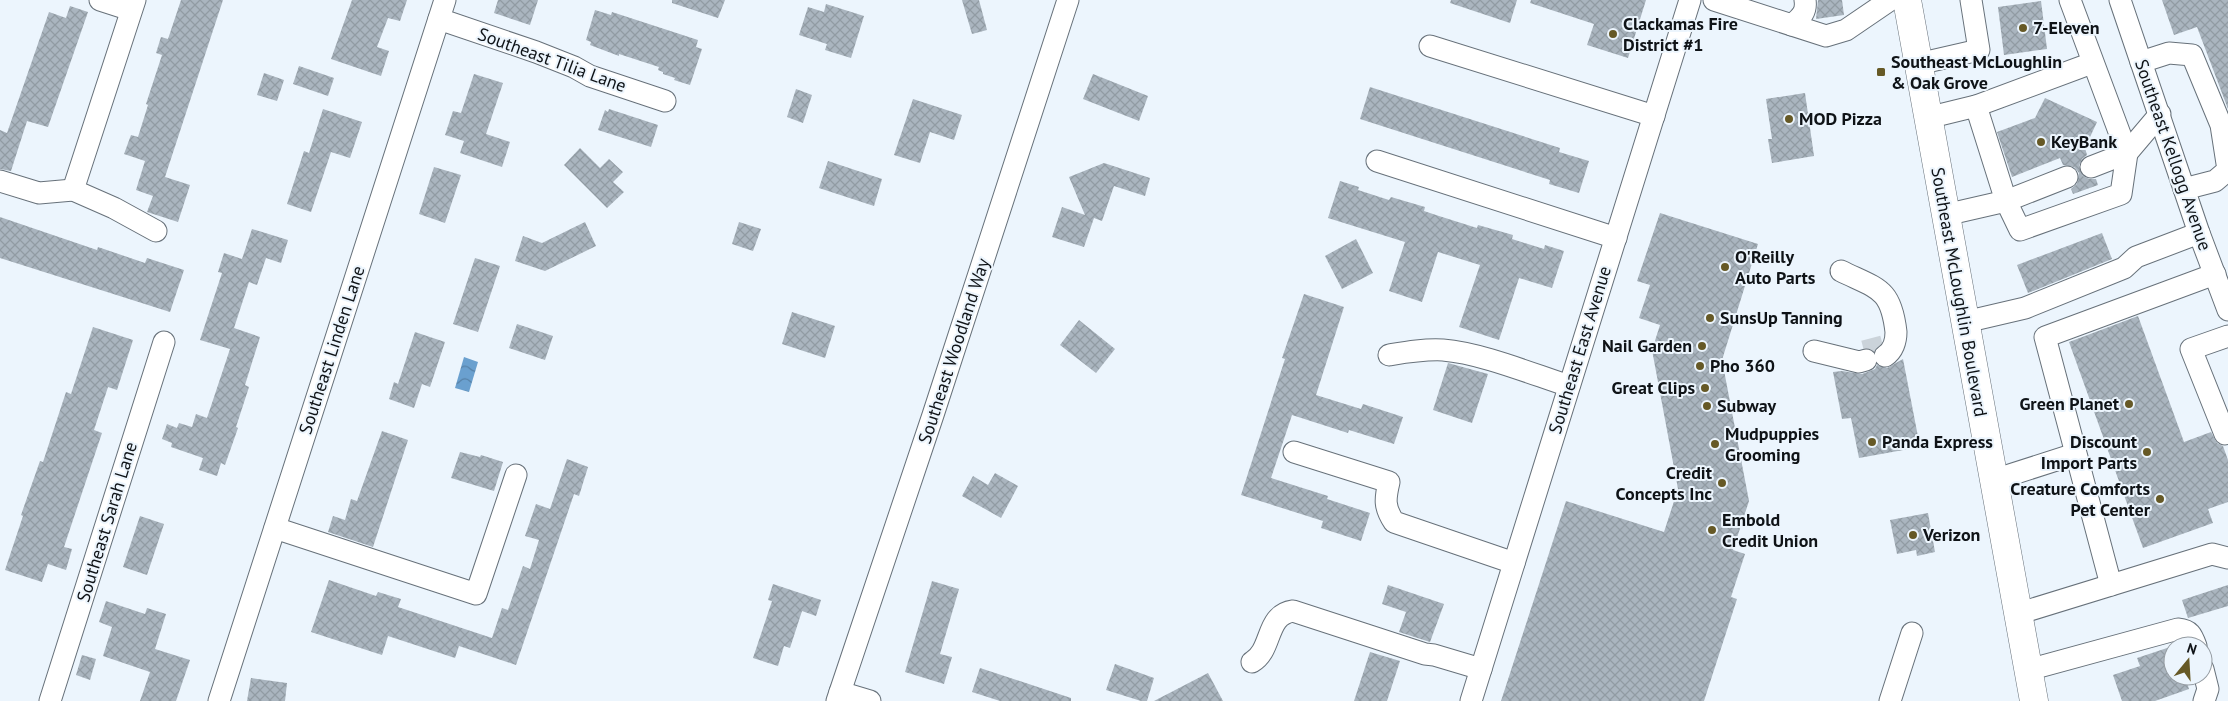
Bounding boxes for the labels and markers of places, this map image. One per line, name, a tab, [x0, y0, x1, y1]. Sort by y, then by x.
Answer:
place label: Clackamas Fire District #1	[1623, 12, 1738, 56]
place label: 7-Eleven	[2033, 16, 2100, 39]
marker: 7-Eleven	[2017, 22, 2029, 34]
marker: Clackamas Fire District #1	[1607, 28, 1619, 40]
place label: Southeast McLoughlin & Oak Grove	[1891, 50, 2062, 94]
marker: Southeast McLoughlin & Oak Grove	[1875, 66, 1887, 78]
place label: MOD Pizza	[1799, 107, 1882, 130]
marker: MOD Pizza	[1783, 113, 1795, 125]
place label: KeyBank	[2051, 130, 2117, 153]
marker: KeyBank	[2035, 136, 2047, 148]
place label: O'Reilly Auto Parts	[1735, 245, 1816, 289]
marker: O'Reilly Auto Parts	[1719, 261, 1731, 273]
place label: SunsUp Tanning	[1720, 306, 1843, 329]
marker: SunsUp Tanning	[1704, 312, 1716, 324]
place label: Nail Garden	[1602, 334, 1692, 357]
marker: Nail Garden	[1696, 340, 1708, 352]
place label: Pho 360	[1710, 354, 1775, 377]
marker: Pho 360	[1694, 360, 1706, 372]
place label: Great Clips	[1612, 376, 1695, 399]
marker: Great Clips	[1699, 382, 1711, 394]
place label: Green Planet	[2019, 392, 2120, 415]
place label: Subway	[1717, 394, 1777, 417]
marker: Green Planet	[2123, 398, 2135, 410]
marker: Subway	[1701, 400, 1713, 412]
place label: Mudpuppies Grooming	[1725, 422, 1820, 466]
place label: Panda Express	[1882, 430, 1993, 453]
place label: Discount Import Parts	[2041, 430, 2138, 474]
marker: Panda Express	[1866, 436, 1878, 448]
marker: Mudpuppies Grooming	[1709, 438, 1721, 450]
marker: Discount Import Parts	[2141, 446, 2153, 458]
place label: Credit Concepts Inc	[1616, 461, 1713, 505]
marker: Credit Concepts Inc	[1716, 477, 1728, 489]
place label: Creature Comforts Pet Center	[2010, 477, 2151, 521]
marker: Creature Comforts Pet Center	[2154, 493, 2166, 505]
place label: Embold Credit Union	[1722, 508, 1818, 552]
place label: Verizon	[1922, 523, 1980, 546]
marker: Embold Credit Union	[1706, 524, 1718, 536]
marker: Verizon	[1907, 529, 1919, 541]

